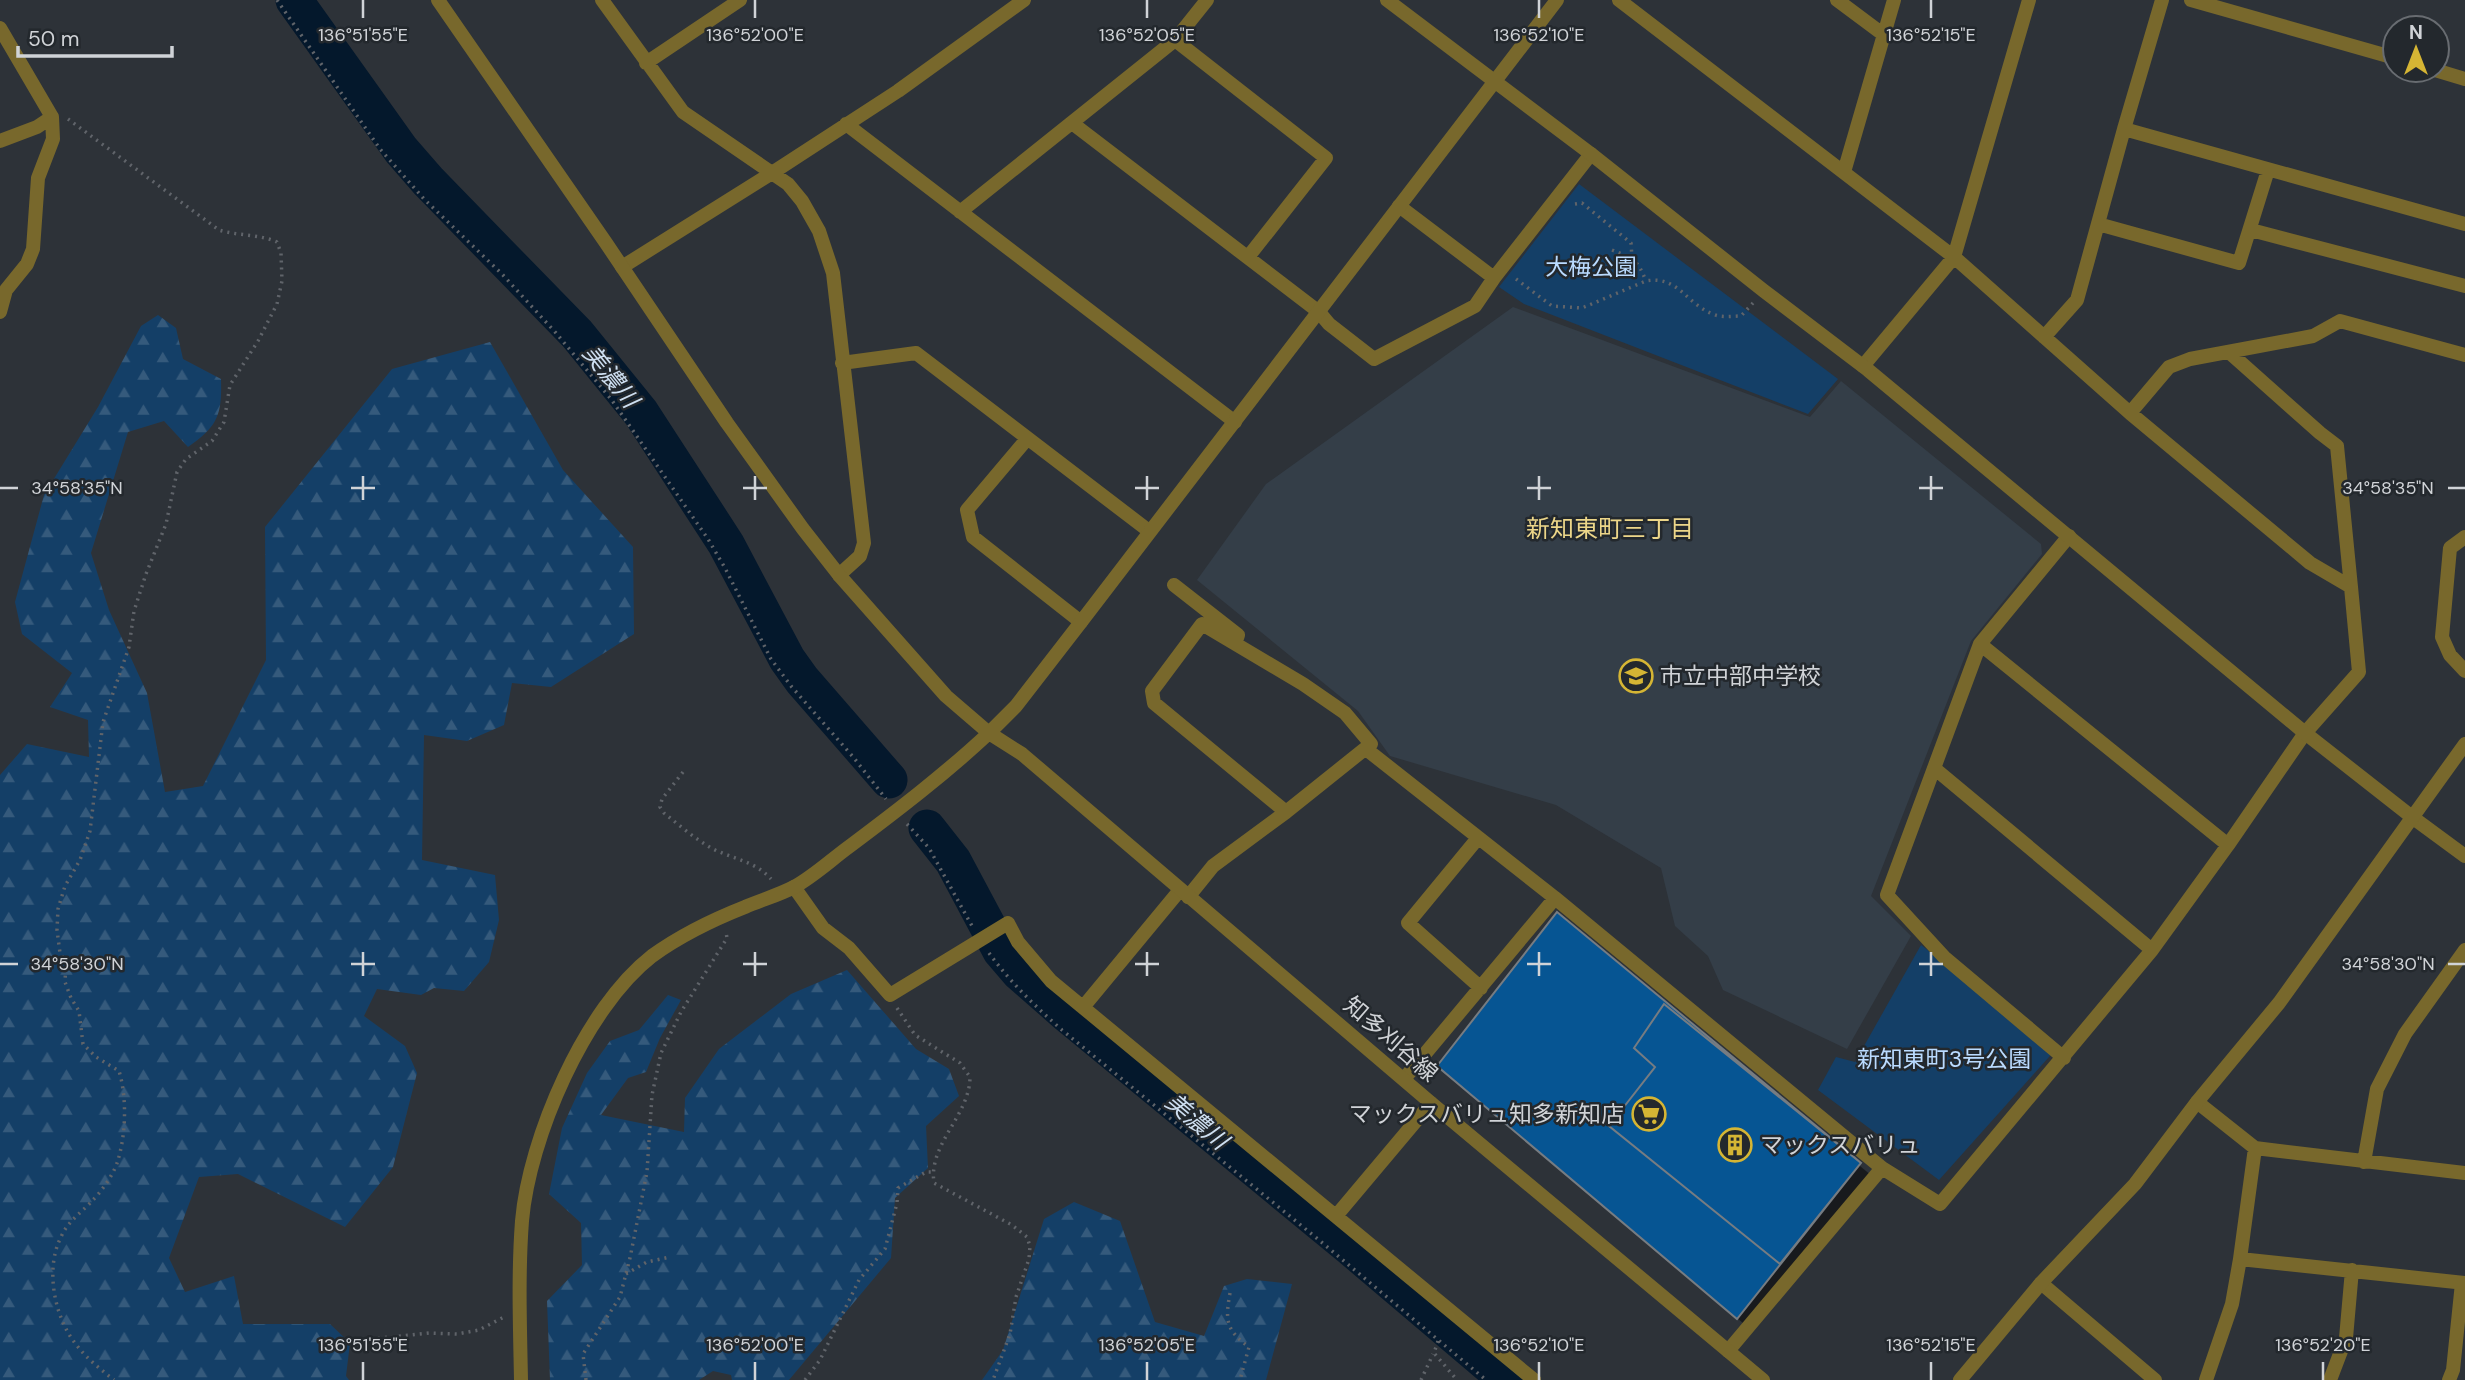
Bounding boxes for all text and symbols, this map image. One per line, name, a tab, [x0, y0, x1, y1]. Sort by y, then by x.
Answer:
scale bar	[18, 14, 172, 58]
north arrow	[2381, 14, 2451, 84]
text: N	[2409, 20, 2423, 45]
text: 136°51'55"E	[318, 23, 408, 47]
text: 136°52'00"E	[706, 23, 804, 47]
text: 136°52'05"E	[1099, 23, 1195, 47]
text: 136°52'10"E	[1494, 23, 1584, 47]
text: 136°52'15"E	[1886, 23, 1976, 47]
text: 50 m	[28, 25, 79, 53]
park label: 大梅公園	[1545, 252, 1637, 282]
water label: 美濃川	[576, 338, 648, 416]
text: 34°58'35"N	[31, 476, 123, 500]
text: 34°58'35"N	[2342, 476, 2434, 500]
district label: 新知東町三丁目	[1526, 513, 1694, 544]
school or university icon: 市立中部中学校	[1617, 657, 1655, 695]
place label: 市立中部中学校	[1660, 661, 1821, 691]
text: 34°58'30"N	[30, 952, 124, 976]
text: 34°58'30"N	[2341, 952, 2435, 976]
street label: 知多刈谷線	[1338, 990, 1444, 1088]
park label: 新知東町3号公園	[1857, 1044, 2031, 1074]
water label: 美濃川	[1159, 1086, 1237, 1158]
supermarket icon: マックスバリュ知多新知店	[1630, 1095, 1668, 1133]
place label: マックスバリュ知多新知店	[1349, 1099, 1624, 1129]
building icon: マックスバリュ	[1716, 1126, 1754, 1164]
place label: マックスバリュ	[1760, 1130, 1920, 1160]
text: 136°51'55"E	[318, 1333, 408, 1357]
text: 136°52'00"E	[706, 1333, 804, 1357]
text: 136°52'05"E	[1099, 1333, 1195, 1357]
text: 136°52'10"E	[1494, 1333, 1584, 1357]
text: 136°52'15"E	[1886, 1333, 1976, 1357]
text: 136°52'20"E	[2275, 1333, 2371, 1357]

